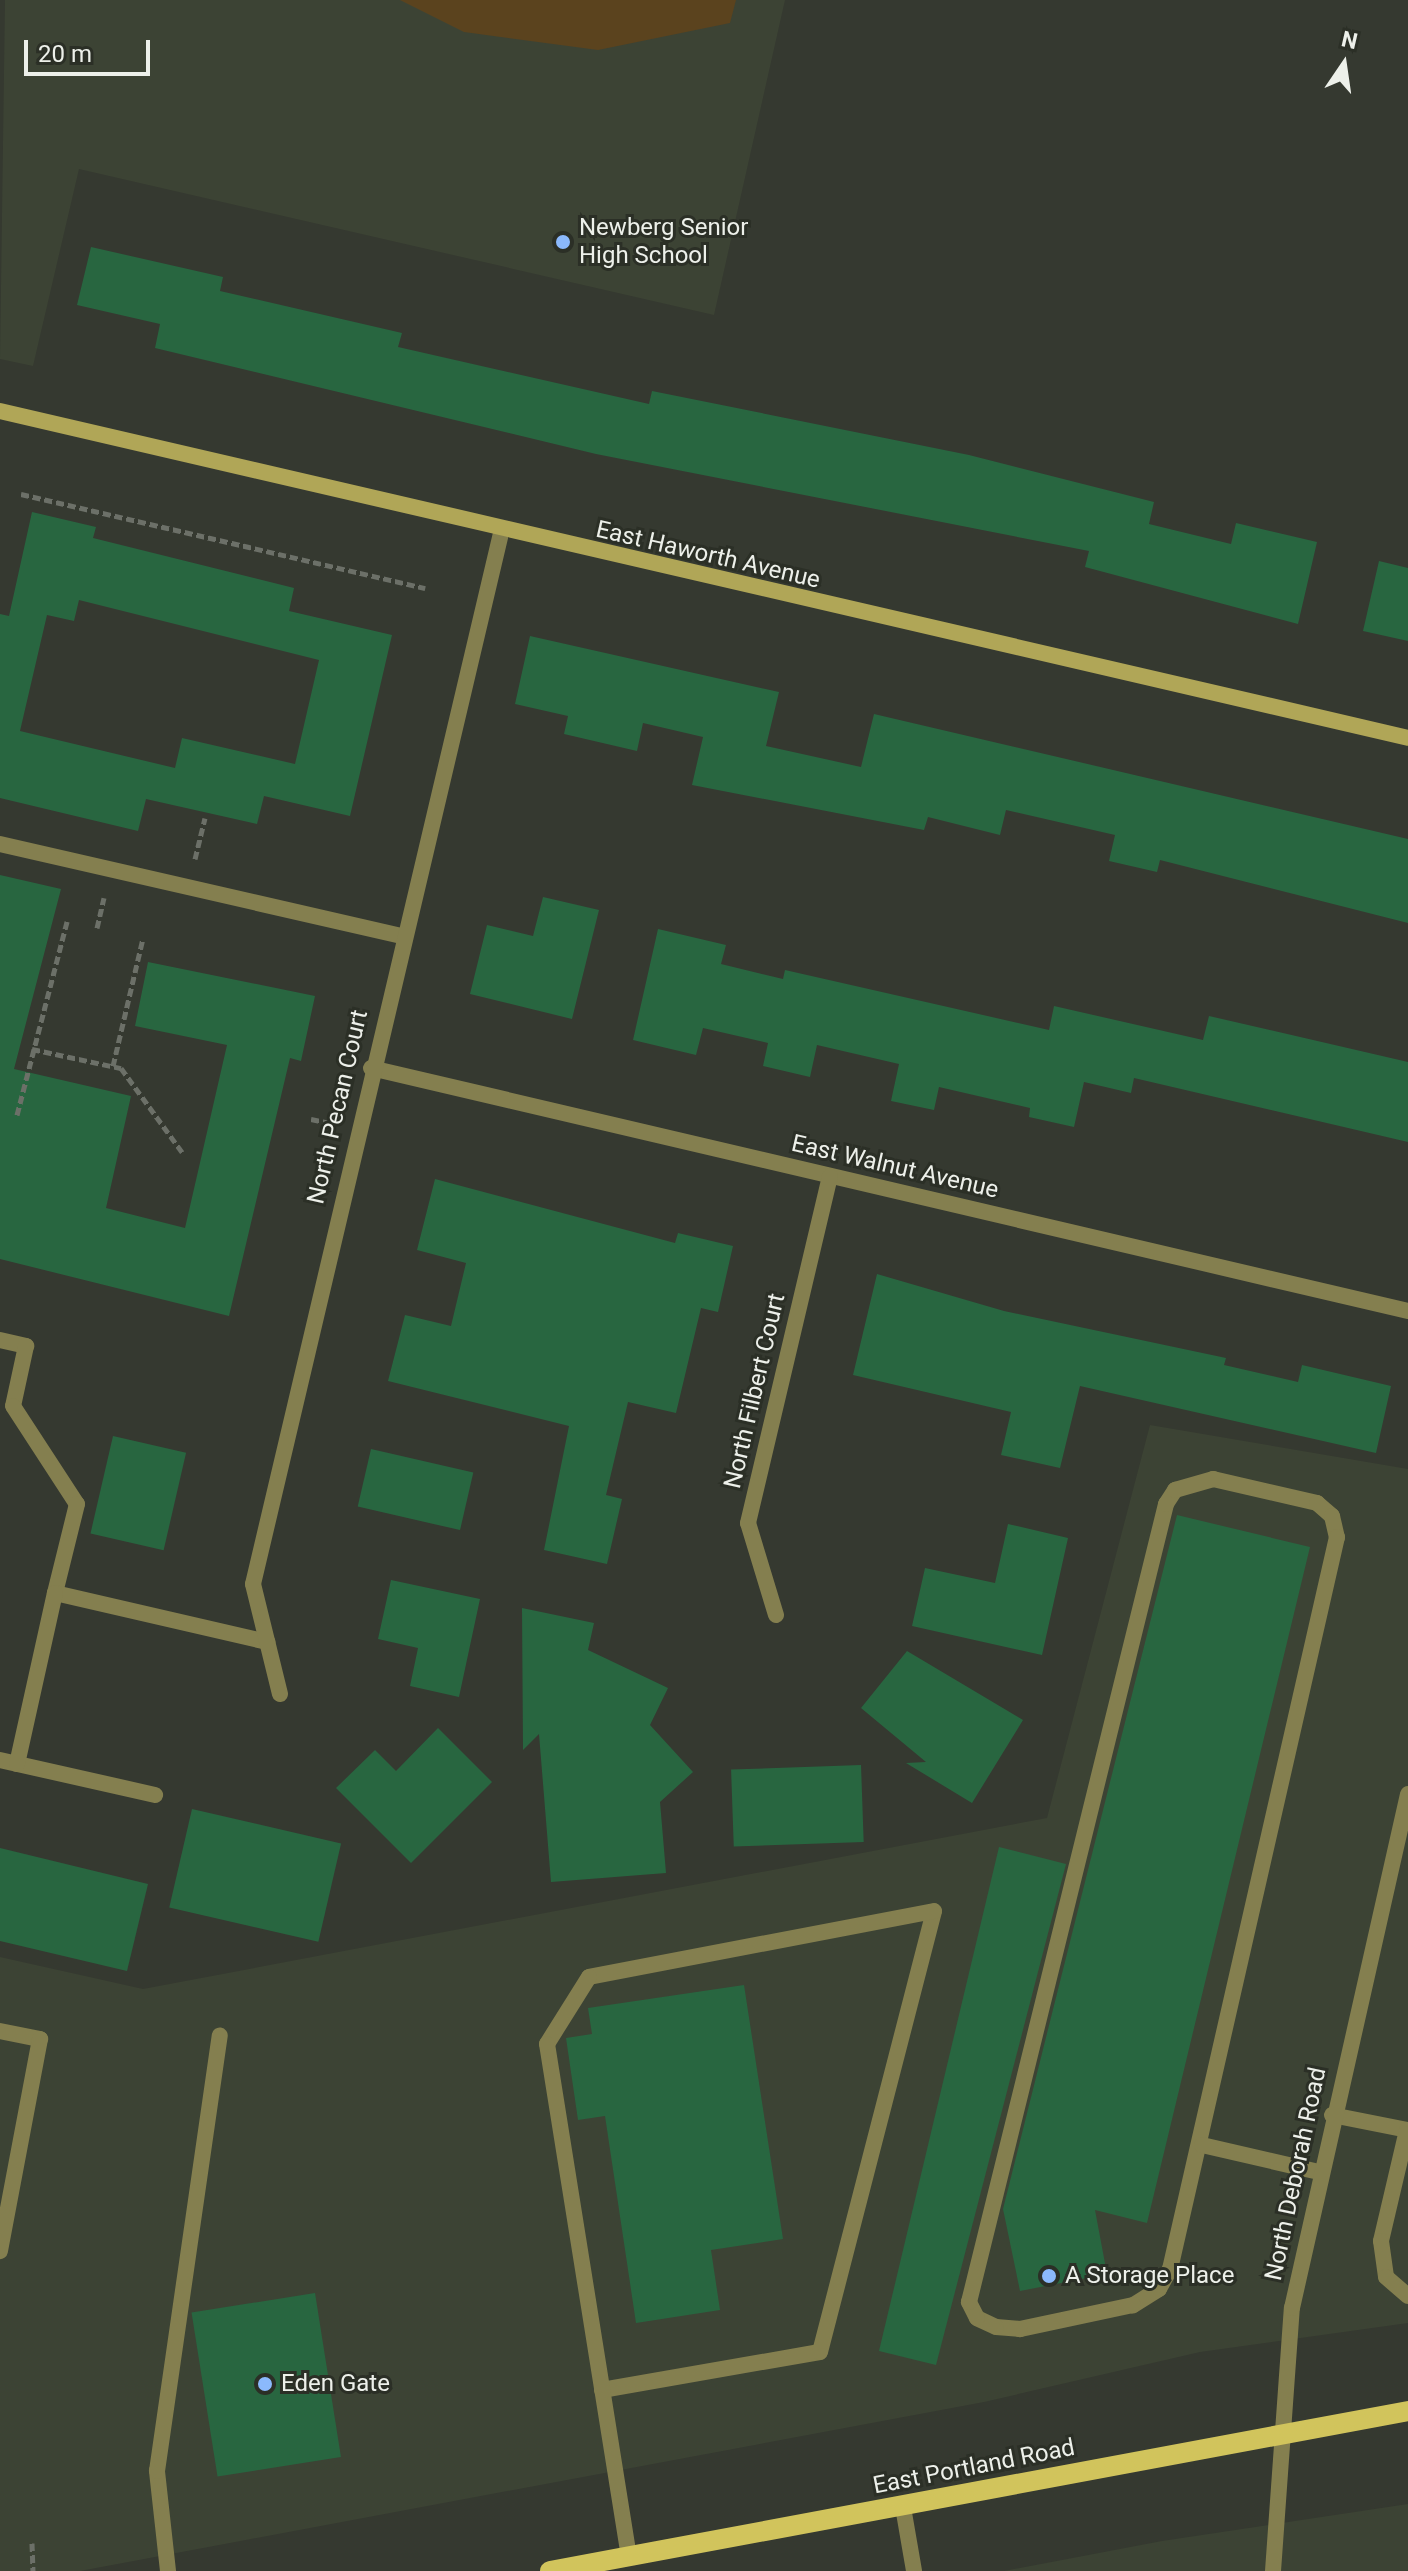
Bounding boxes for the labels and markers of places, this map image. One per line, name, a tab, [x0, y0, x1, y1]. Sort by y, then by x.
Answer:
place label: Newberg Senior High School	[579, 214, 748, 270]
marker: Newberg Senior High School	[554, 233, 572, 251]
place label: A Storage Place	[1065, 2262, 1234, 2290]
marker: A Storage Place	[1040, 2267, 1058, 2285]
place label: Eden Gate	[281, 2370, 390, 2398]
marker: Eden Gate	[256, 2375, 274, 2393]

